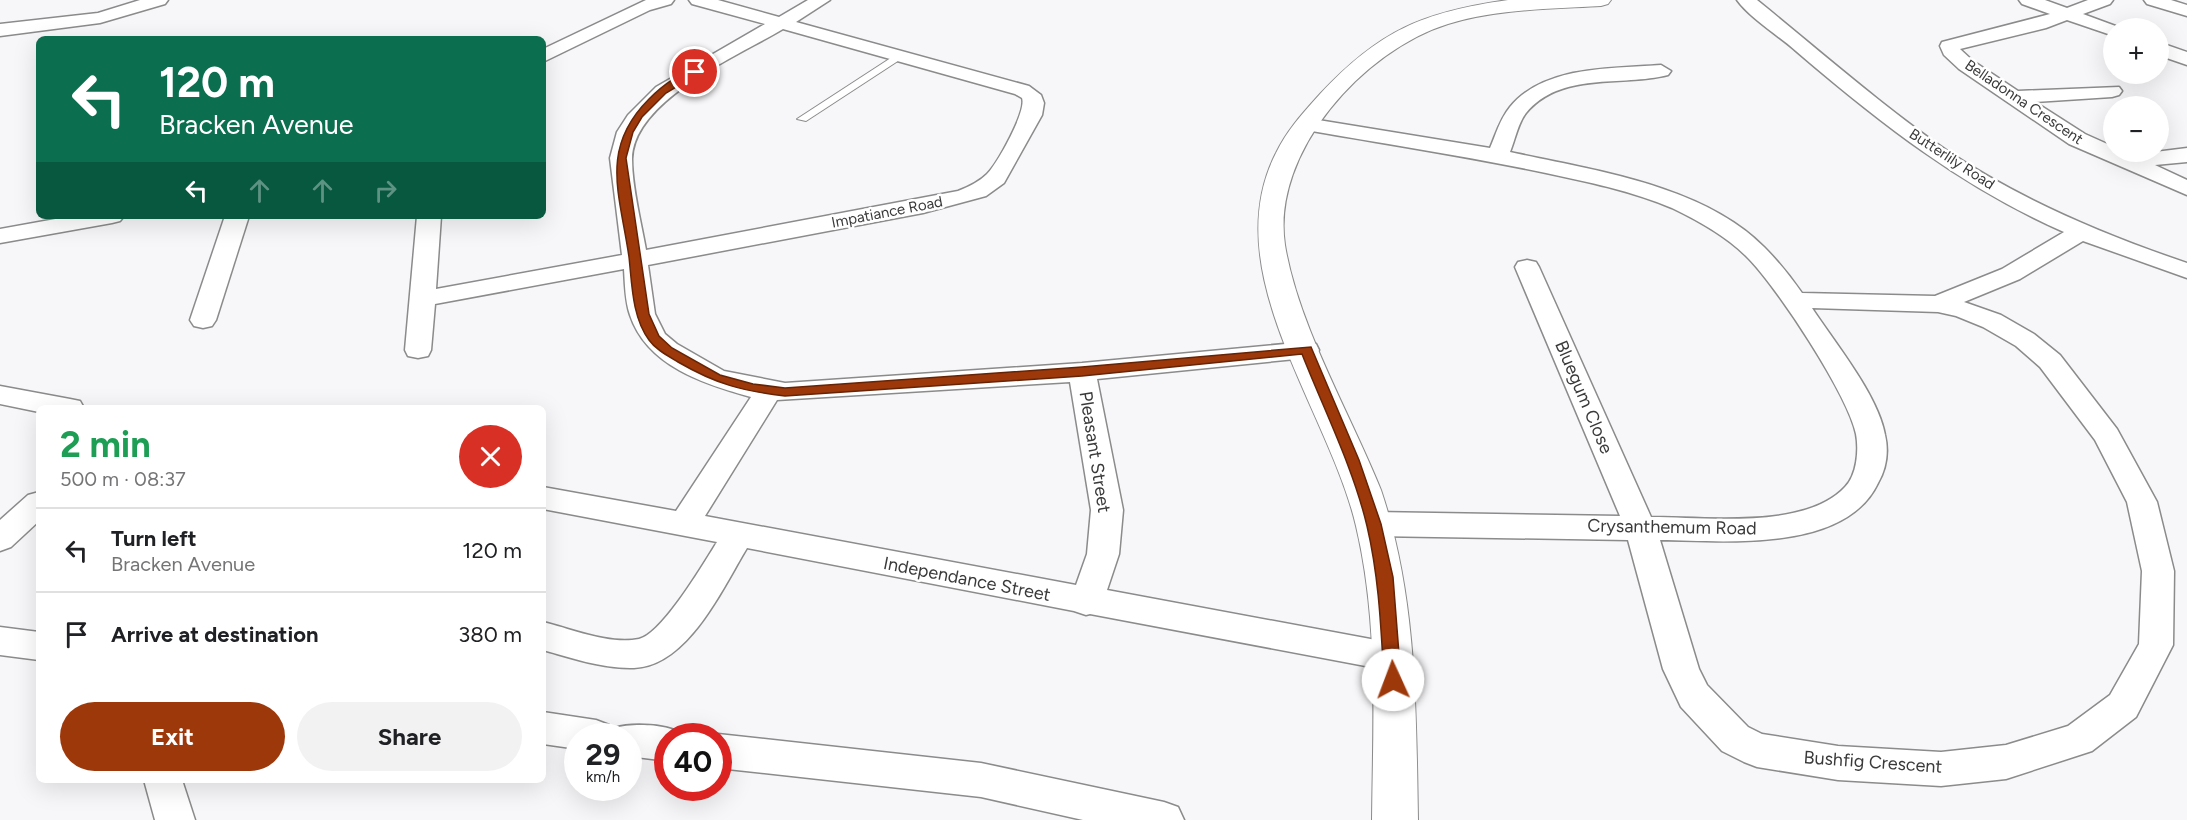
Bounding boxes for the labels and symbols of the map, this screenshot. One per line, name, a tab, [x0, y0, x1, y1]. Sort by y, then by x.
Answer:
pin	[669, 46, 720, 97]
street label: Belladonna Crescent	[1962, 56, 2087, 148]
street label: Butterlily Road	[1906, 125, 1998, 193]
street label: Impatiance Road	[830, 192, 944, 232]
street label: Bluegum Close	[1550, 337, 1618, 457]
street label: Pleasant Street	[1075, 390, 1115, 514]
street label: Crysanthemum Road	[1587, 515, 1757, 539]
street label: Independance Street	[881, 552, 1053, 606]
position arrow	[1361, 648, 1425, 712]
speed limit sign: 40	[654, 723, 732, 801]
street label: Bushfig Crescent	[1803, 746, 1943, 778]

